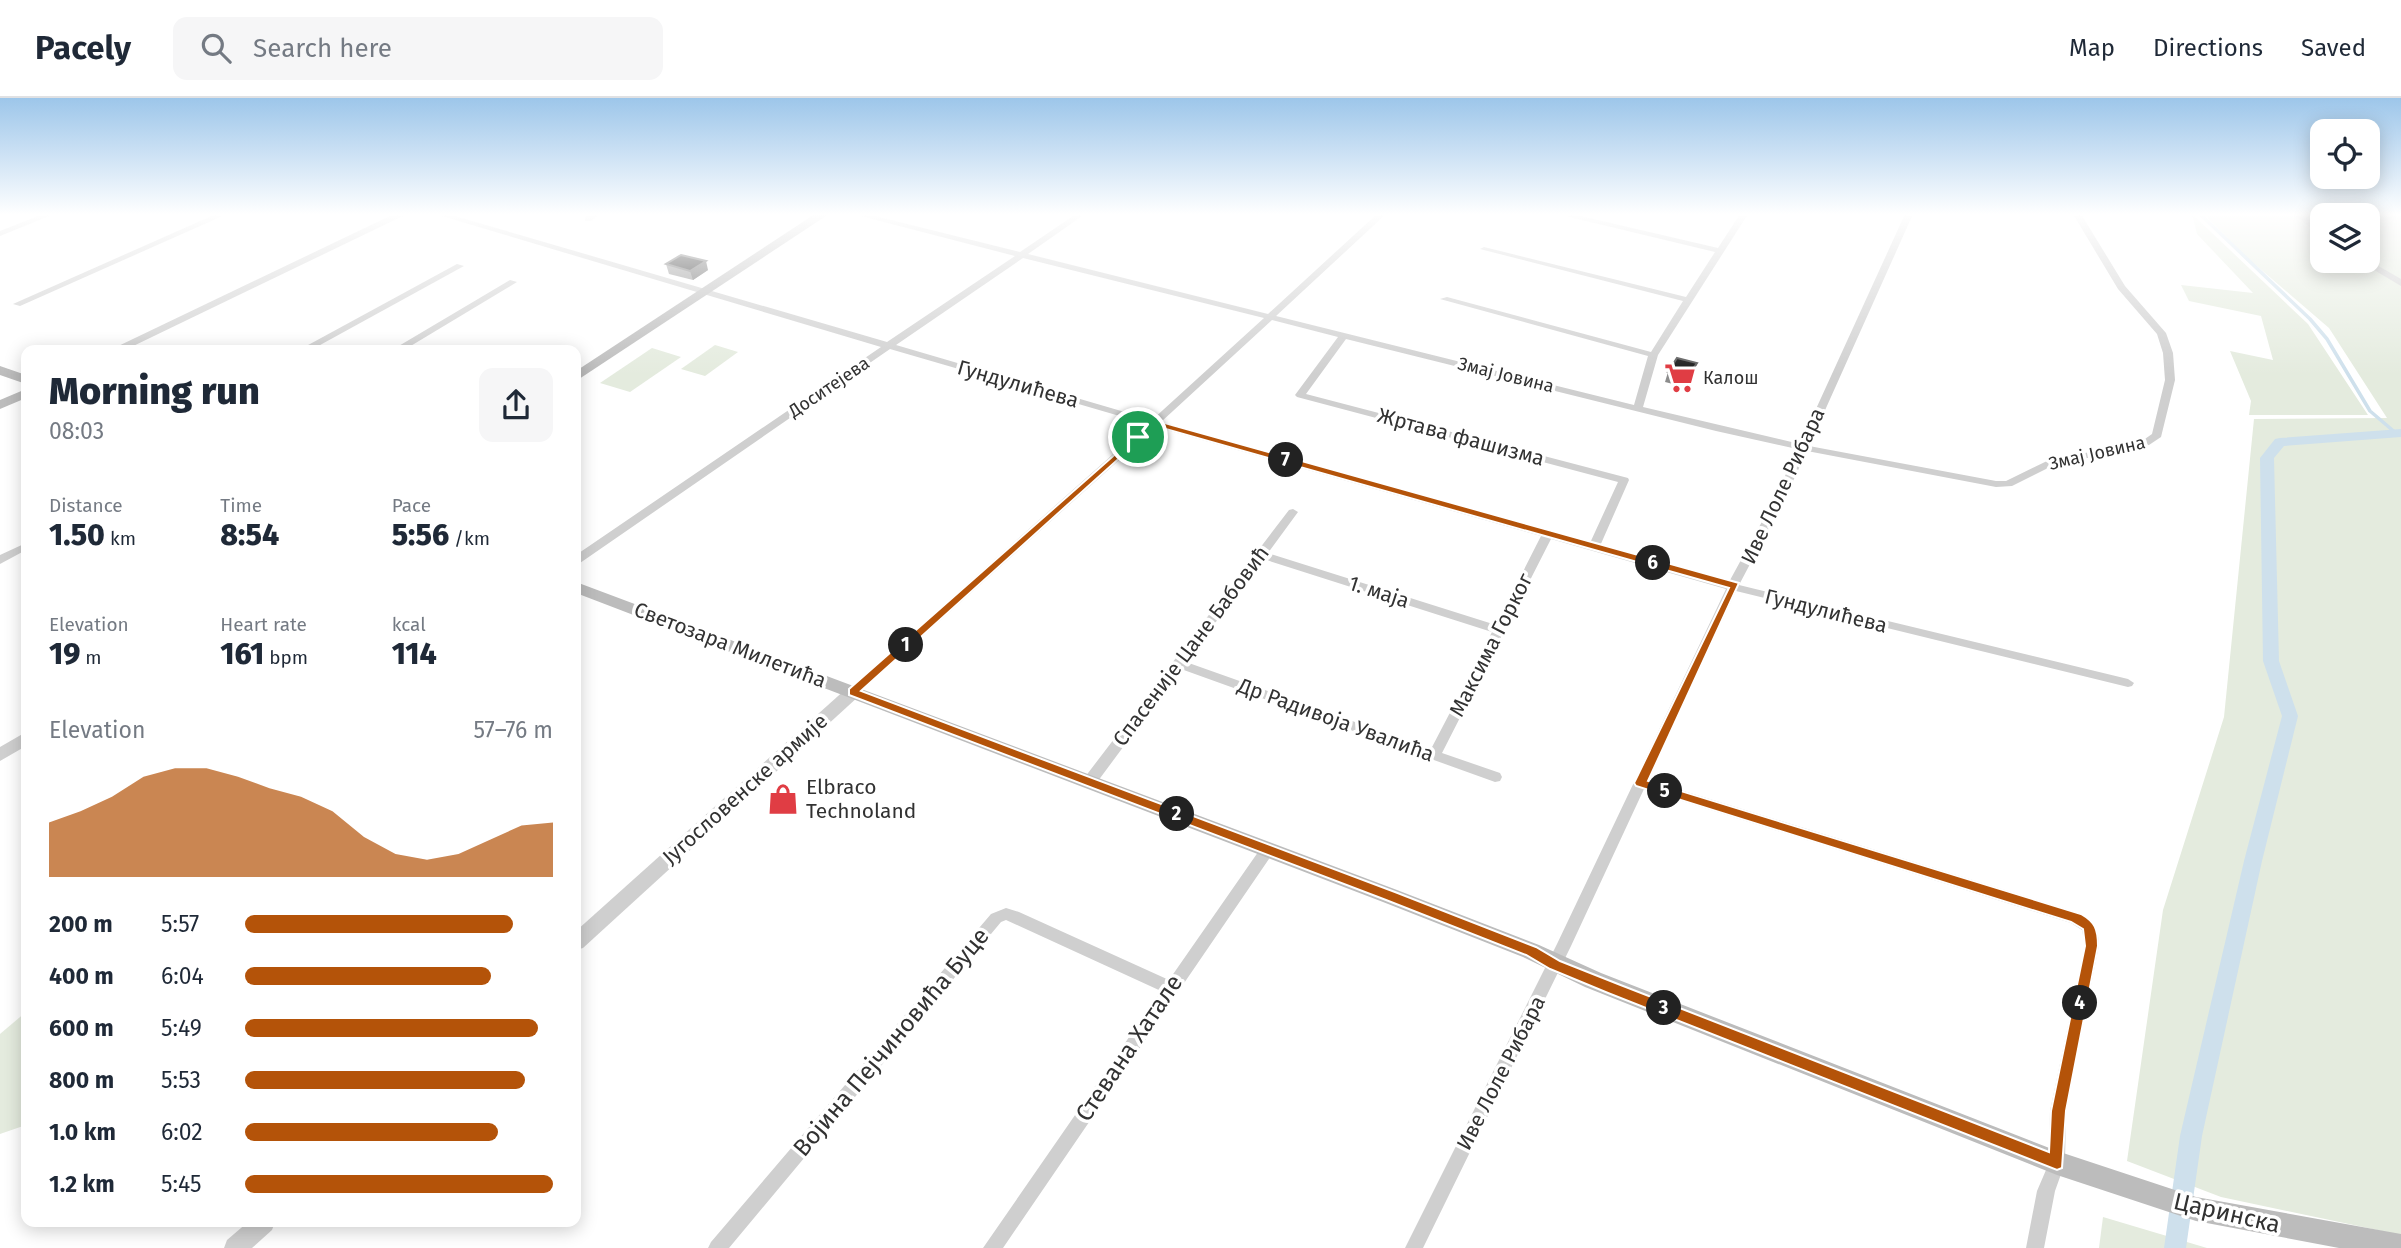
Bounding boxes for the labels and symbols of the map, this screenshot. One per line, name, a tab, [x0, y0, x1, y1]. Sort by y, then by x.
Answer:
street label: Доситејева	[783, 352, 874, 423]
street label: Змај Јовина	[1456, 352, 1556, 398]
street label: Гундулићева	[954, 354, 1082, 414]
supermarket icon: Калош	[1663, 361, 1697, 395]
place label: Калош	[1703, 367, 1758, 389]
street label: Жртава фашизма	[1375, 402, 1547, 472]
street label: Иве Лоле Рибара	[1735, 404, 1831, 568]
pin	[1108, 407, 1168, 467]
street label: Змај Јовина	[2047, 431, 2147, 475]
pin: 7	[1268, 442, 1304, 478]
street label: Спасеније Цане Бабовић	[1107, 541, 1275, 751]
pin: 6	[1636, 546, 1670, 580]
street label: Максима Горког	[1444, 569, 1538, 721]
street label: 1. маја	[1345, 570, 1413, 614]
street label: Гундулићева	[1762, 583, 1890, 639]
street label: Светозара Милетића	[630, 596, 830, 694]
pin: 1	[888, 628, 923, 662]
street label: Др Радивоја Увалића	[1233, 672, 1438, 768]
street label: Југословенске армије	[657, 708, 833, 870]
place label: Elbraco Technoland	[806, 774, 916, 824]
pin: 5	[1648, 774, 1682, 808]
shop icon: Elbraco Technoland	[766, 782, 800, 816]
pin: 2	[1160, 796, 1194, 832]
street label: Војина Пејчиновића Буце	[787, 922, 995, 1162]
street label: Стевана Хатале	[1070, 969, 1188, 1127]
pin: 4	[2062, 986, 2098, 1020]
pin: 3	[1646, 990, 1682, 1026]
street label: Иве Лоле Рибара	[1451, 992, 1551, 1154]
street label: Царинска	[2171, 1187, 2283, 1239]

